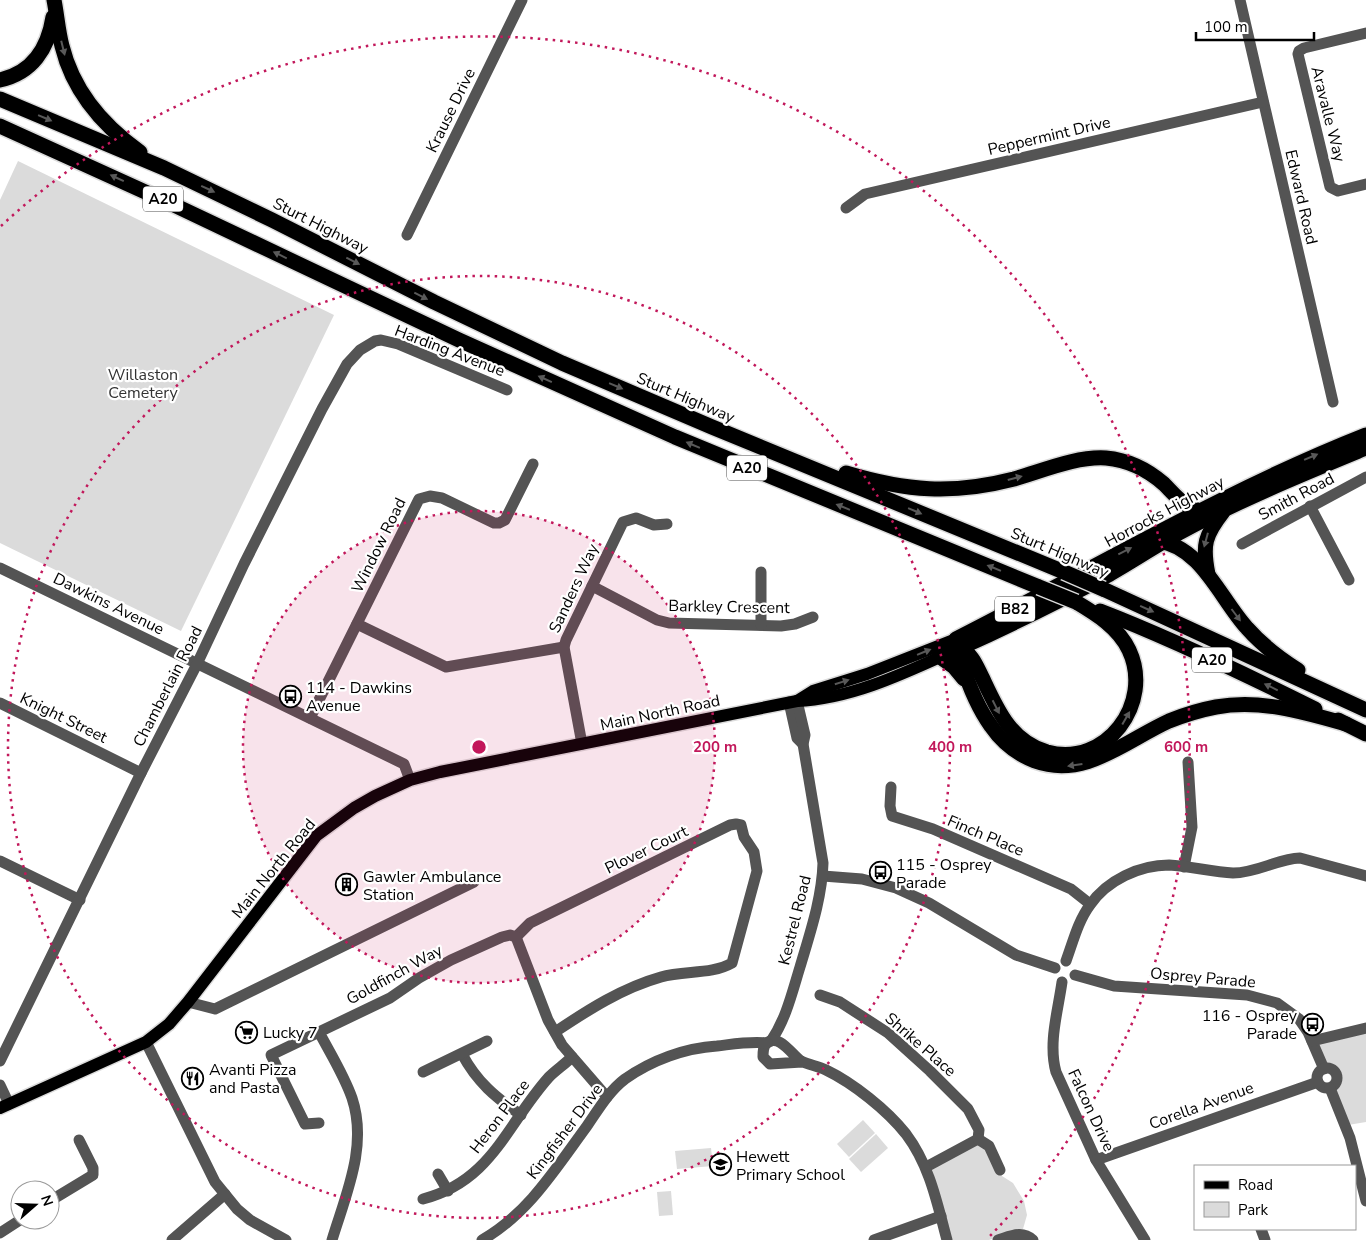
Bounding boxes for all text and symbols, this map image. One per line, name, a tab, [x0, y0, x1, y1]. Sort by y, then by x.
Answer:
scale bar	[1196, 10, 1314, 42]
text: 100 m	[1204, 17, 1248, 37]
one-way arrow	[59, 40, 67, 55]
street label: Aravalle Way	[1306, 64, 1351, 165]
street label: Krause Drive	[421, 65, 481, 156]
street label: Peppermint Drive	[986, 111, 1113, 161]
one-way arrow	[38, 115, 52, 123]
street label: Edward Road	[1279, 148, 1323, 247]
one-way arrow	[110, 174, 124, 182]
one-way arrow	[201, 185, 215, 193]
road number: A20	[143, 186, 183, 212]
street label: Sturt Highway	[269, 192, 373, 260]
one-way arrow	[273, 251, 287, 259]
one-way arrow	[346, 257, 361, 265]
one-way arrow	[414, 292, 428, 300]
street label: Harding Avenue	[391, 320, 508, 382]
park label: Willaston Cemetery	[108, 364, 178, 404]
street label: Sturt Highway	[633, 367, 739, 429]
one-way arrow	[538, 374, 552, 382]
one-way arrow	[609, 383, 623, 391]
one-way arrow	[685, 441, 700, 449]
one-way arrow	[1304, 453, 1318, 461]
road number: A20	[727, 456, 767, 480]
street label: Smith Road	[1255, 468, 1338, 526]
street label: Horrocks Highway	[1101, 471, 1229, 553]
one-way arrow	[1008, 474, 1023, 482]
street label: Window Road	[346, 494, 411, 597]
one-way arrow	[835, 503, 850, 511]
one-way arrow	[908, 508, 922, 516]
street label: Sturt Highway	[1007, 522, 1113, 584]
one-way arrow	[1202, 533, 1210, 548]
street label: Sanders Way	[544, 540, 604, 637]
one-way arrow	[1118, 547, 1132, 555]
one-way arrow	[987, 563, 1001, 571]
street label: Dawkins Avenue	[49, 568, 168, 640]
street label: Barkley Crescent	[668, 595, 790, 619]
road number: B82	[995, 596, 1035, 622]
one-way arrow	[1140, 605, 1154, 613]
one-way arrow	[1231, 608, 1242, 621]
street label: Chamberlain Road	[128, 622, 208, 751]
one-way arrow	[917, 648, 932, 656]
road number: A20	[1192, 648, 1232, 672]
place label: 114 - Dawkins Avenue	[306, 677, 412, 717]
one-way arrow	[834, 678, 849, 686]
one-way arrow	[1264, 683, 1278, 691]
bus stop icon: 114 - Dawkins Avenue	[278, 684, 302, 708]
street label: Knight Street	[16, 687, 111, 749]
street label: Main North Road	[598, 690, 722, 736]
one-way arrow	[992, 700, 1000, 715]
one-way arrow	[1122, 710, 1130, 725]
text: 200 m	[693, 737, 737, 757]
text: 400 m	[928, 737, 972, 757]
text: 600 m	[1164, 737, 1208, 757]
centre of rings	[470, 738, 488, 756]
one-way arrow	[1067, 761, 1083, 769]
street label: Finch Place	[944, 810, 1027, 862]
street label: Main North Road	[227, 814, 321, 923]
street label: Plover Court	[601, 820, 692, 879]
place label: 115 - Osprey Parade	[896, 854, 992, 894]
bus stop icon: 115 - Osprey Parade	[868, 861, 892, 885]
place label: Gawler Ambulance Station	[363, 866, 501, 906]
building icon: Gawler Ambulance Station	[335, 873, 359, 897]
street label: Kestrel Road	[773, 873, 817, 967]
street label: Goldfinch Way	[343, 939, 447, 1010]
street label: Osprey Parade	[1149, 962, 1257, 994]
place label: 116 - Osprey Parade	[1202, 1005, 1298, 1045]
street label: Shrike Place	[880, 1008, 961, 1082]
bus stop icon: 116 - Osprey Parade	[1301, 1012, 1325, 1036]
supermarket icon: Lucky 7	[235, 1020, 259, 1044]
place label: Lucky 7	[263, 1022, 318, 1044]
place label: Avanti Pizza and Pasta	[209, 1059, 296, 1099]
street label: Falcon Drive	[1062, 1065, 1120, 1155]
restaurant icon: Avanti Pizza and Pasta	[181, 1066, 205, 1090]
street label: Heron Place	[465, 1075, 535, 1158]
street label: Corella Avenue	[1146, 1077, 1257, 1135]
street label: Kingfisher Drive	[522, 1079, 608, 1184]
place label: Hewett Primary School	[736, 1146, 845, 1186]
school or university icon: Hewett Primary School	[708, 1153, 732, 1177]
legend	[1194, 1165, 1356, 1230]
text: Road	[1238, 1175, 1273, 1195]
north arrow	[10, 1180, 60, 1230]
text: N	[36, 1193, 57, 1209]
text: Park	[1238, 1200, 1268, 1220]

